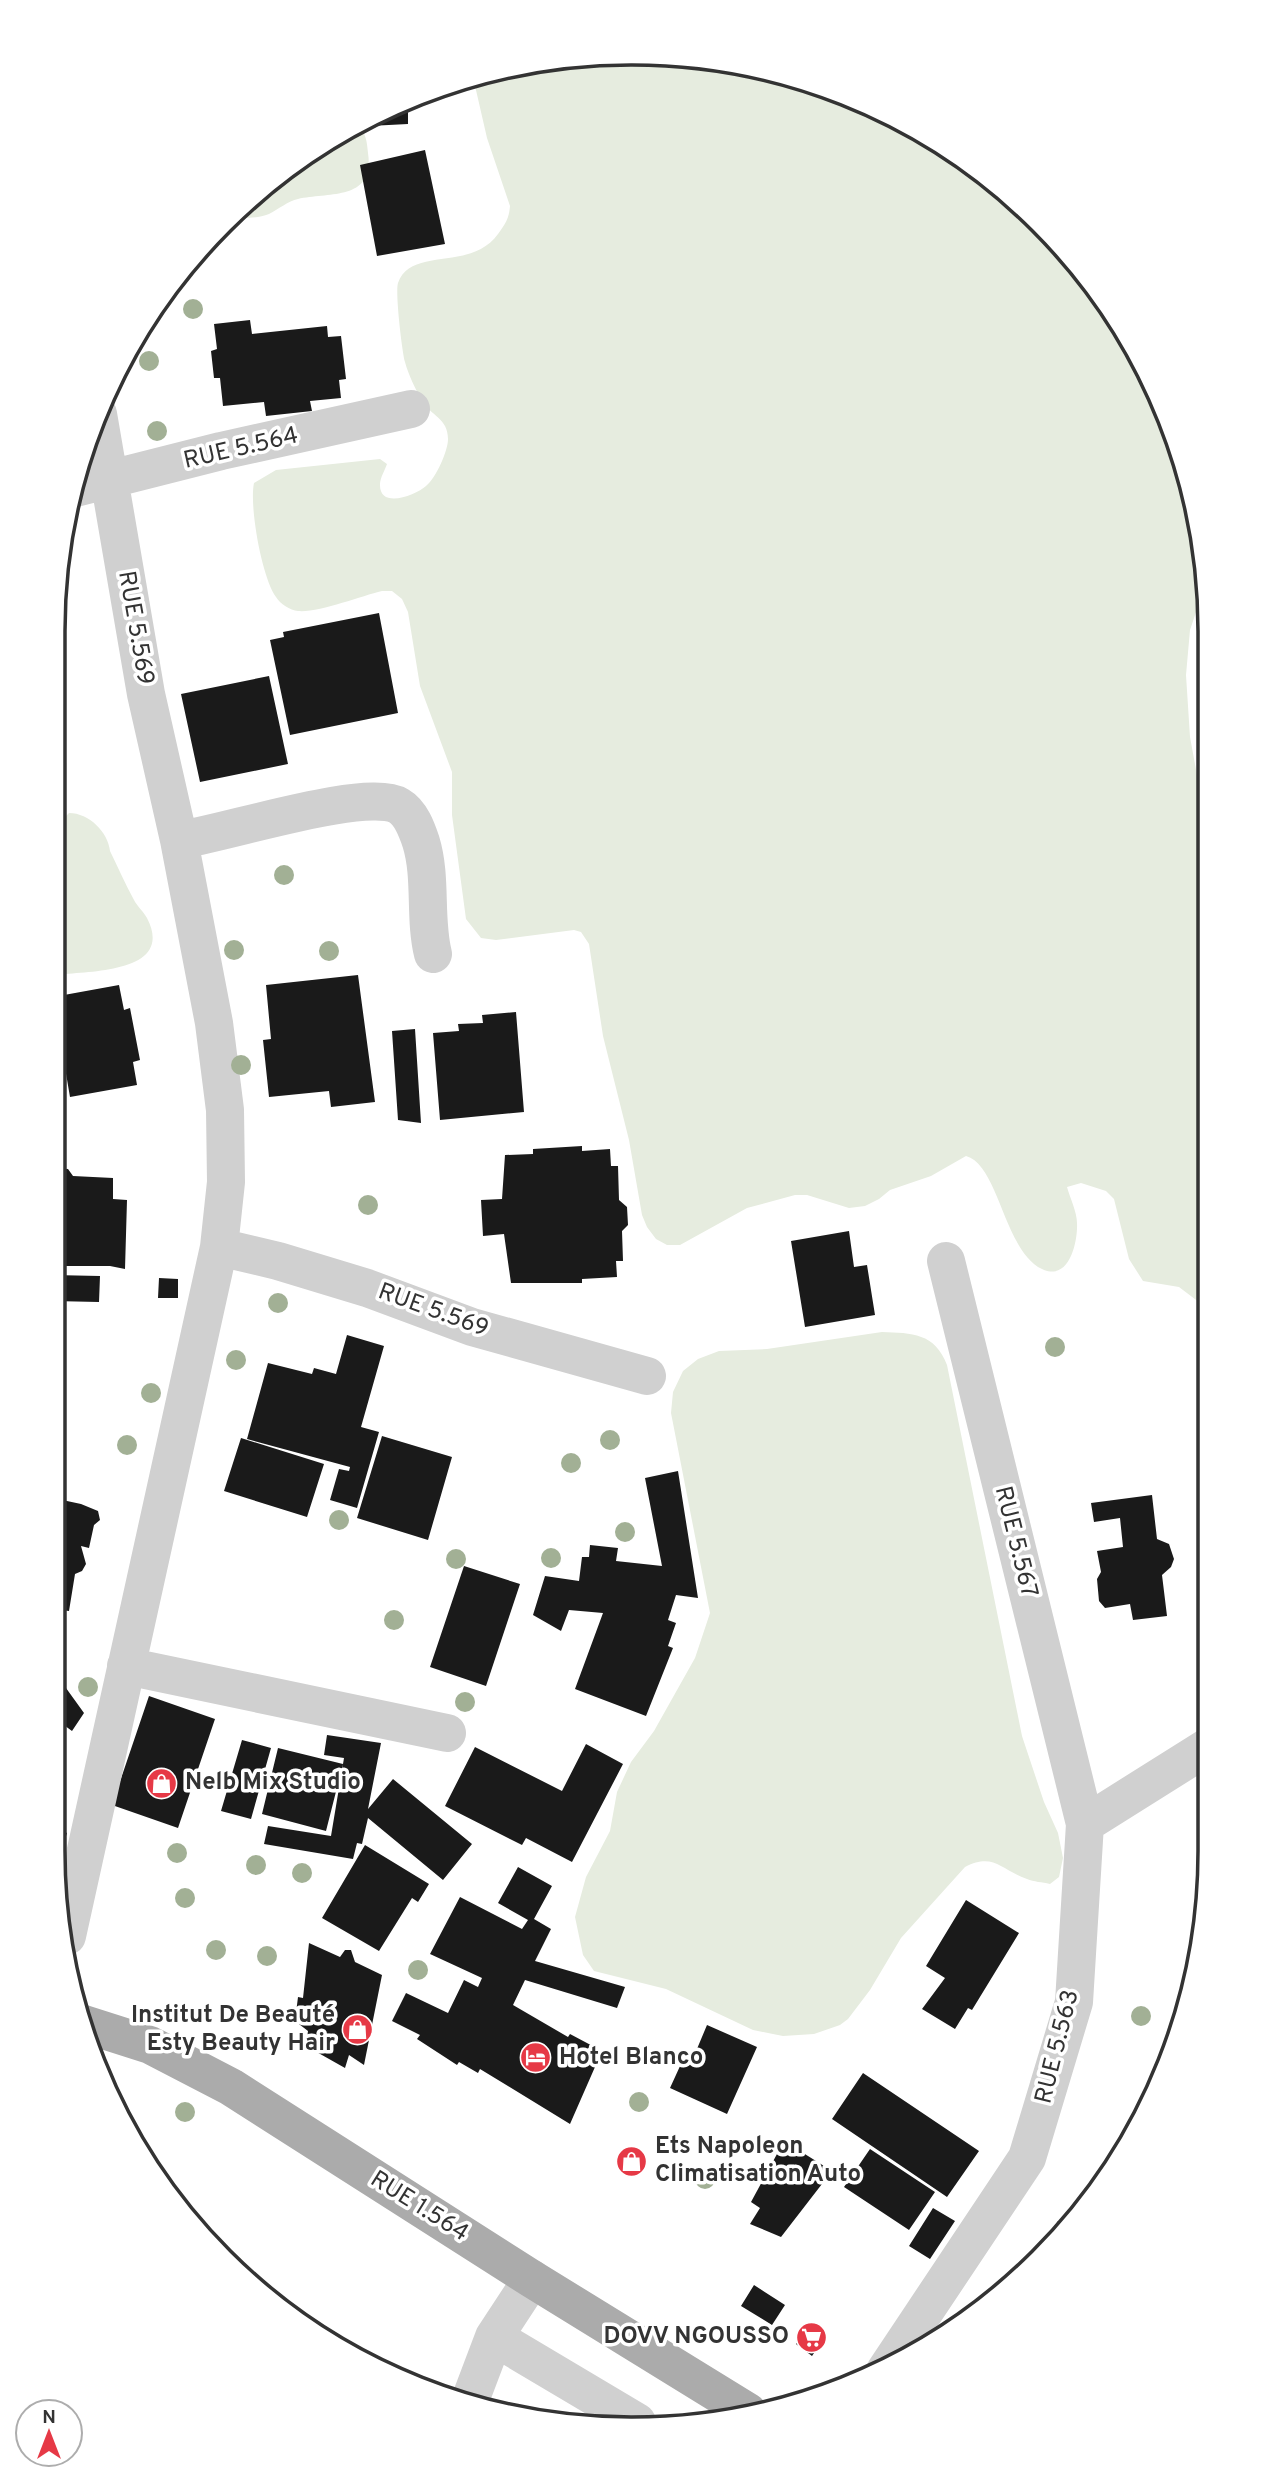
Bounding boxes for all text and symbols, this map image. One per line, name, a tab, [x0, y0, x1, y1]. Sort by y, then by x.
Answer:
street label: RUE 5.564	[181, 421, 301, 477]
street label: RUE 5.569	[110, 569, 160, 687]
street label: RUE 5.569	[374, 1277, 492, 1345]
street label: RUE 5.567	[987, 1483, 1043, 1601]
shop icon: Nelb Mix Studio	[145, 1766, 179, 1800]
place label: Nelb Mix Studio	[185, 1768, 361, 1798]
street label: RUE 5.563	[1029, 1987, 1087, 2107]
place label: Institut De Beauté Esty Beauty Hair	[131, 2001, 335, 2059]
shop icon: Institut De Beauté Esty Beauty Hair	[341, 2013, 375, 2047]
hotel icon: Hotel Blanco	[519, 2041, 553, 2075]
place label: Hotel Blanco	[559, 2043, 703, 2073]
place label: Ets Napoleon Climatisation Auto	[655, 2132, 861, 2190]
shop icon: Ets Napoleon Climatisation Auto	[615, 2144, 649, 2178]
street label: RUE 1.564	[364, 2165, 474, 2249]
supermarket icon: DOVV NGOUSSO	[795, 2320, 829, 2354]
place label: DOVV NGOUSSO	[604, 2322, 789, 2352]
north arrow	[14, 2398, 84, 2468]
text: N	[42, 2406, 56, 2430]

